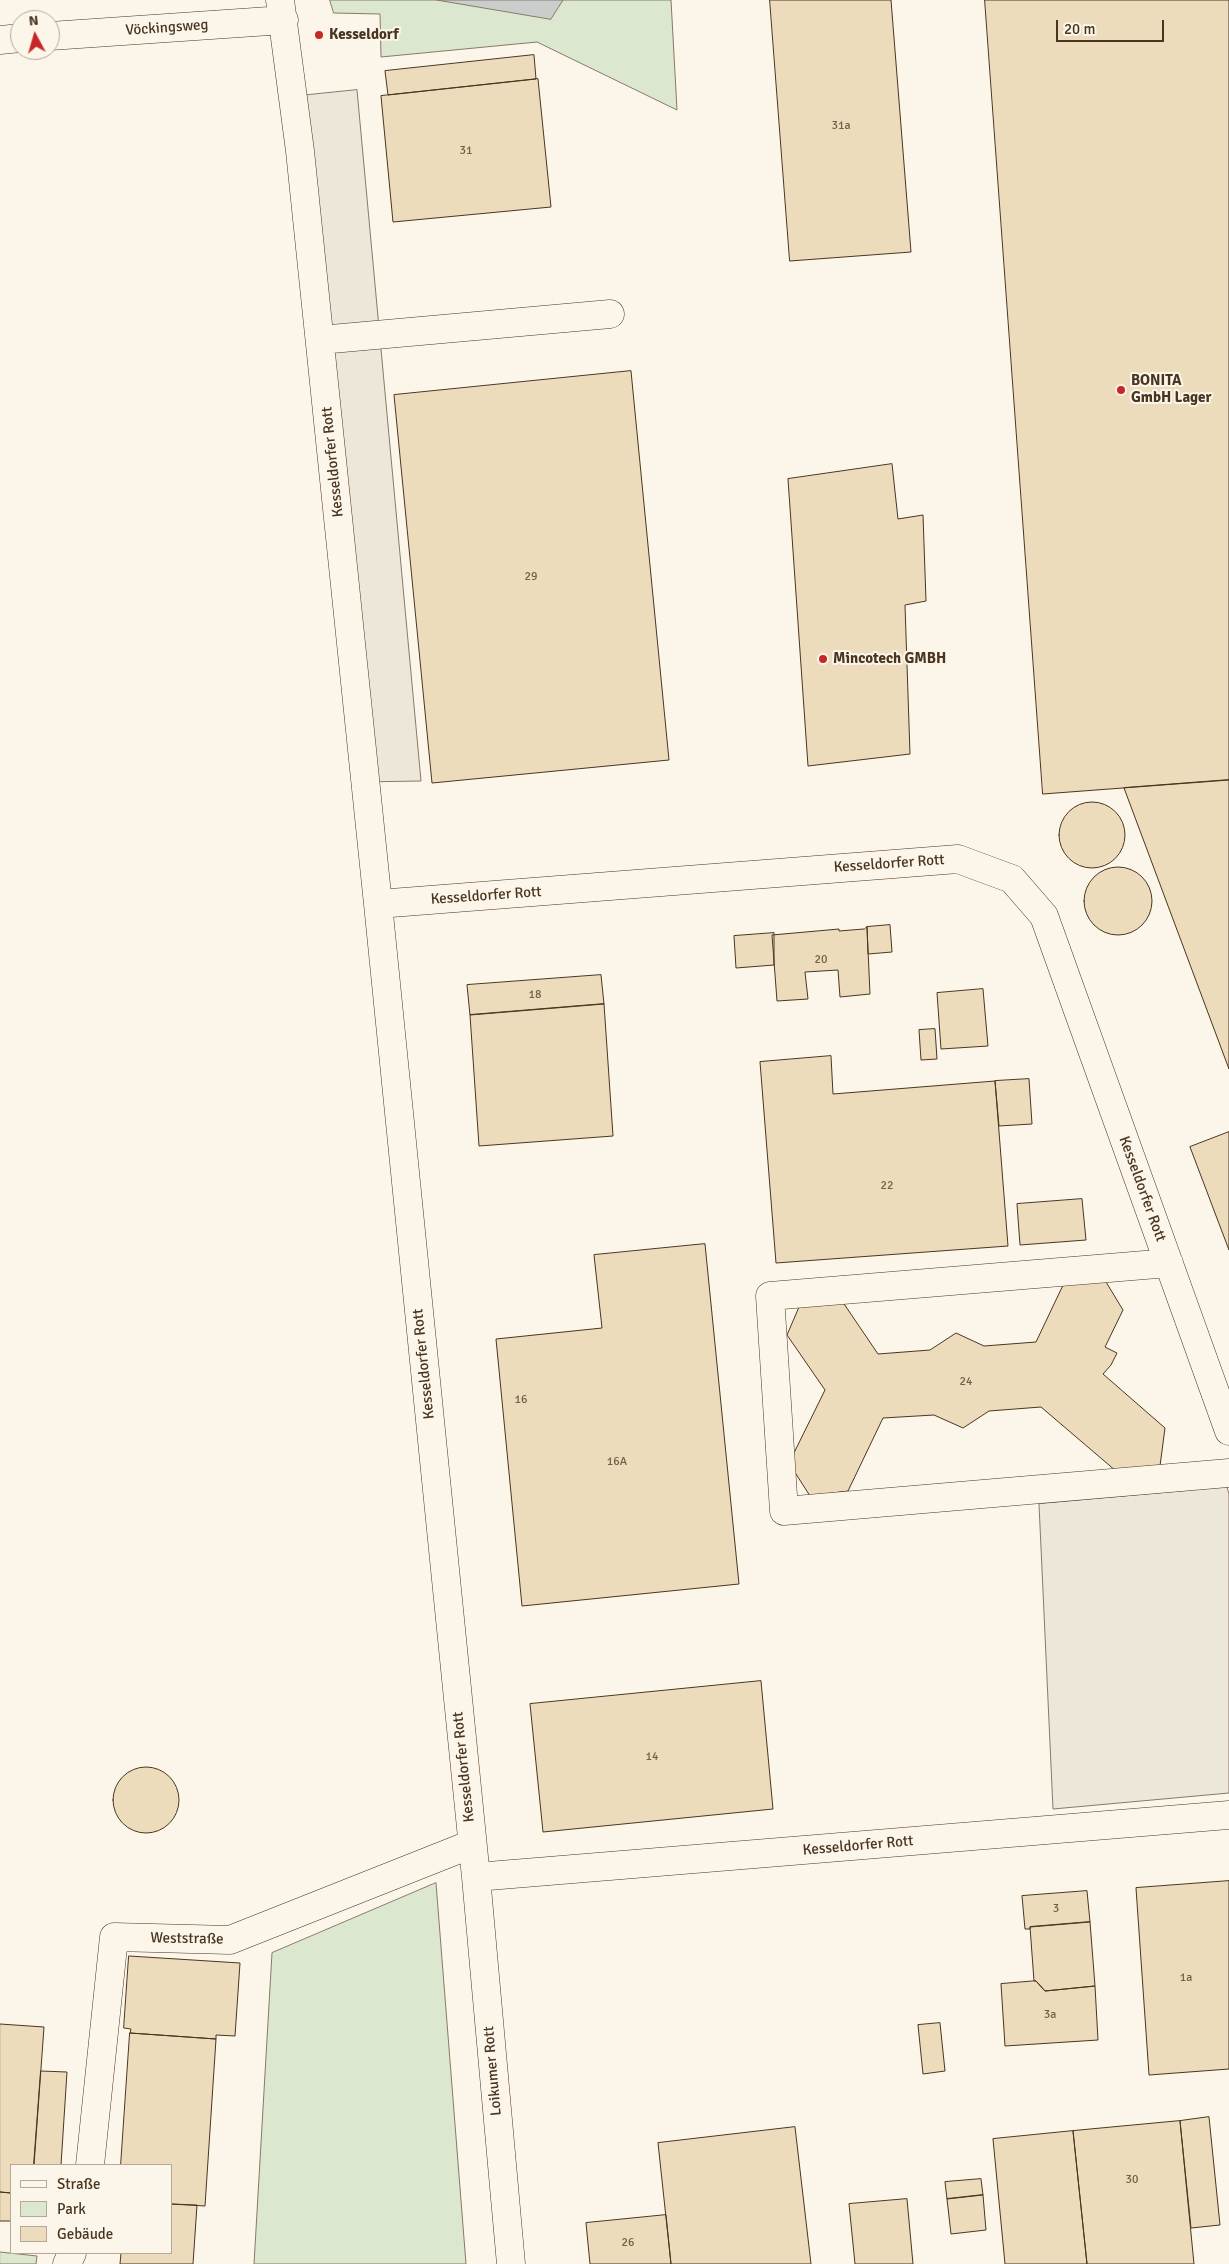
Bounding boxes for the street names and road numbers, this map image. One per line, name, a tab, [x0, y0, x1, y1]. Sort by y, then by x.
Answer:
street label: Vöckingsweg	[125, 16, 209, 40]
street label: Kesseldorfer Rott	[318, 406, 348, 518]
street label: Kesseldorfer Rott	[833, 851, 945, 877]
street label: Kesseldorfer Rott	[430, 883, 542, 909]
street label: Kesseldorfer Rott	[1115, 1134, 1169, 1244]
street label: Kesseldorfer Rott	[409, 1308, 439, 1420]
street label: Kesseldorfer Rott	[449, 1711, 479, 1823]
street label: Kesseldorfer Rott	[802, 1832, 914, 1860]
street label: Weststraße	[150, 1929, 224, 1949]
street label: Loikumer Rott	[480, 2025, 506, 2117]

